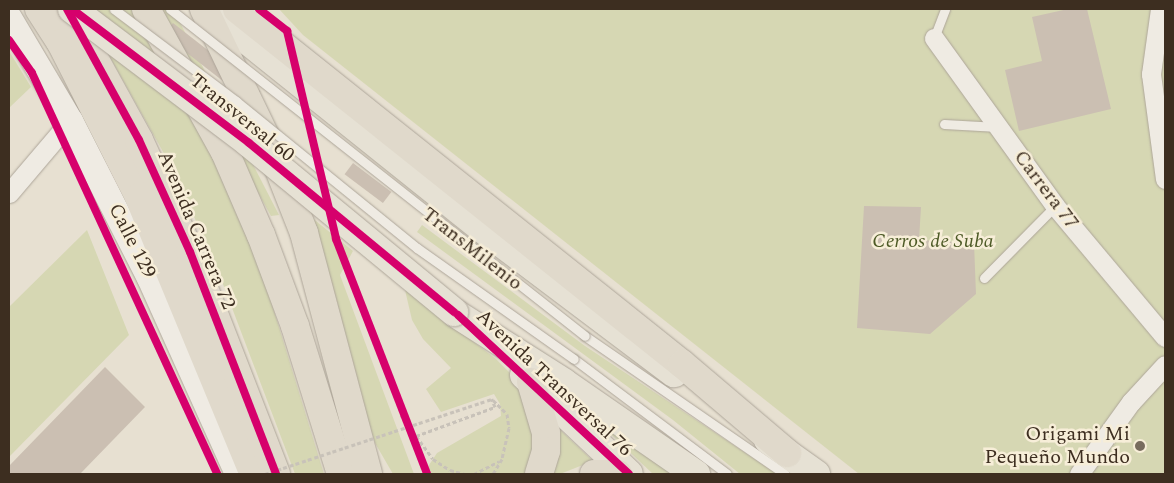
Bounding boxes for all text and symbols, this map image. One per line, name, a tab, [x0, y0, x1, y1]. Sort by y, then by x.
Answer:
street label: Transversal 60	[185, 69, 299, 167]
street label: Carrera 77	[1008, 146, 1084, 234]
street label: Avenida Carrera 72	[152, 147, 240, 313]
street label: Calle 129	[103, 200, 161, 282]
street label: TransMilenio	[417, 202, 527, 296]
park label: Cerros de Suba	[872, 229, 994, 253]
street label: Avenida Transversal 76	[471, 304, 637, 462]
place label: Origami Mi Pequeño Mundo	[984, 422, 1130, 469]
marker: Origami Mi Pequeño Mundo	[1134, 440, 1146, 452]

